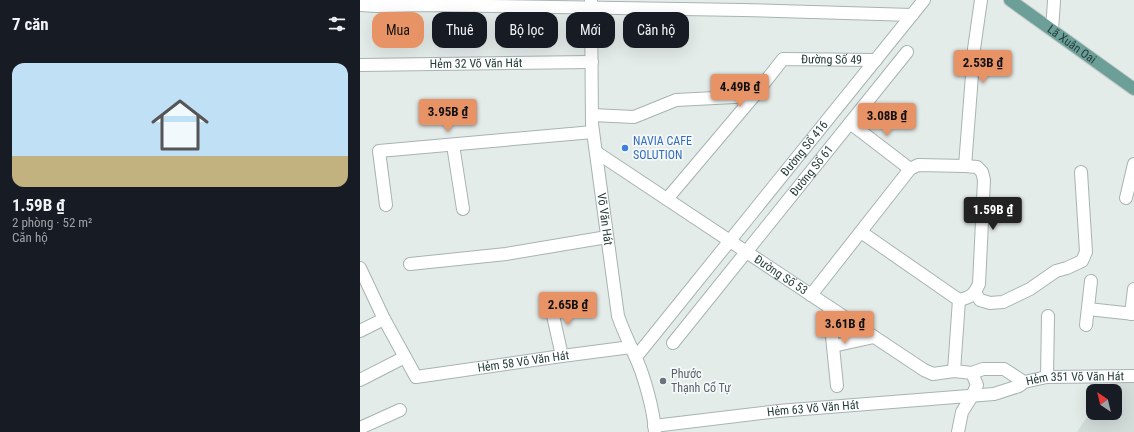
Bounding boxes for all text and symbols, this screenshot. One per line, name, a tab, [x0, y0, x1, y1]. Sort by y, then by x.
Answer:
chip: Mua	[372, 12, 424, 48]
chip: Thuê	[432, 12, 487, 48]
chip: Bộ lọc	[495, 12, 558, 48]
chip: Mới	[566, 12, 615, 48]
chip: Căn hộ	[623, 12, 689, 48]
icon: filters	[326, 13, 348, 35]
text: 7 căn	[12, 14, 49, 34]
street label: Lã Xuân Oai	[1045, 22, 1099, 67]
pin: 2.53B ₫	[946, 50, 1020, 84]
street label: Đường Số 49	[801, 52, 862, 67]
text: 2.53B ₫	[963, 55, 1003, 70]
street label: Hẻm 32 Võ Văn Hát	[430, 56, 523, 71]
pin: 4.49B ₫	[703, 74, 777, 108]
text: 4.49B ₫	[720, 79, 760, 94]
icon: home	[144, 89, 216, 161]
pin: 3.95B ₫	[411, 99, 485, 133]
pin: 3.08B ₫	[850, 103, 924, 137]
text: 3.95B ₫	[428, 104, 468, 119]
text: 3.08B ₫	[867, 108, 907, 123]
street label: Đường Số 416	[778, 118, 831, 179]
place label: NAVIA CAFE SOLUTION	[633, 134, 692, 162]
marker: NAVIA CAFE SOLUTION	[620, 143, 630, 153]
street label: Đường Số 61	[787, 143, 836, 199]
street label: Võ Văn Hát	[594, 192, 615, 247]
text: 1.59B ₫	[12, 195, 65, 215]
pin: 1.59B ₫	[956, 197, 1030, 231]
text: 1.59B ₫	[973, 202, 1013, 217]
text: 2 phòng · 52 m²	[12, 215, 92, 230]
text: Căn hộ	[12, 230, 48, 245]
street label: Đường Số 53	[752, 252, 810, 298]
pin: 2.65B ₫	[531, 292, 605, 326]
text: 2.65B ₫	[548, 297, 588, 312]
pin: 3.61B ₫	[808, 311, 882, 345]
text: 3.61B ₫	[825, 316, 865, 331]
street label: Hẻm 58 Võ Văn Hát	[477, 348, 570, 375]
place label: Phước Thạnh Cổ Tự	[671, 367, 731, 395]
street label: Hẻm 351 Võ Văn Hát	[1025, 369, 1125, 388]
marker: Phước Thạnh Cổ Tự	[658, 376, 668, 386]
north arrow	[1086, 384, 1122, 420]
map controls	[1086, 384, 1122, 420]
street label: Hẻm 63 Võ Văn Hát	[766, 398, 860, 419]

